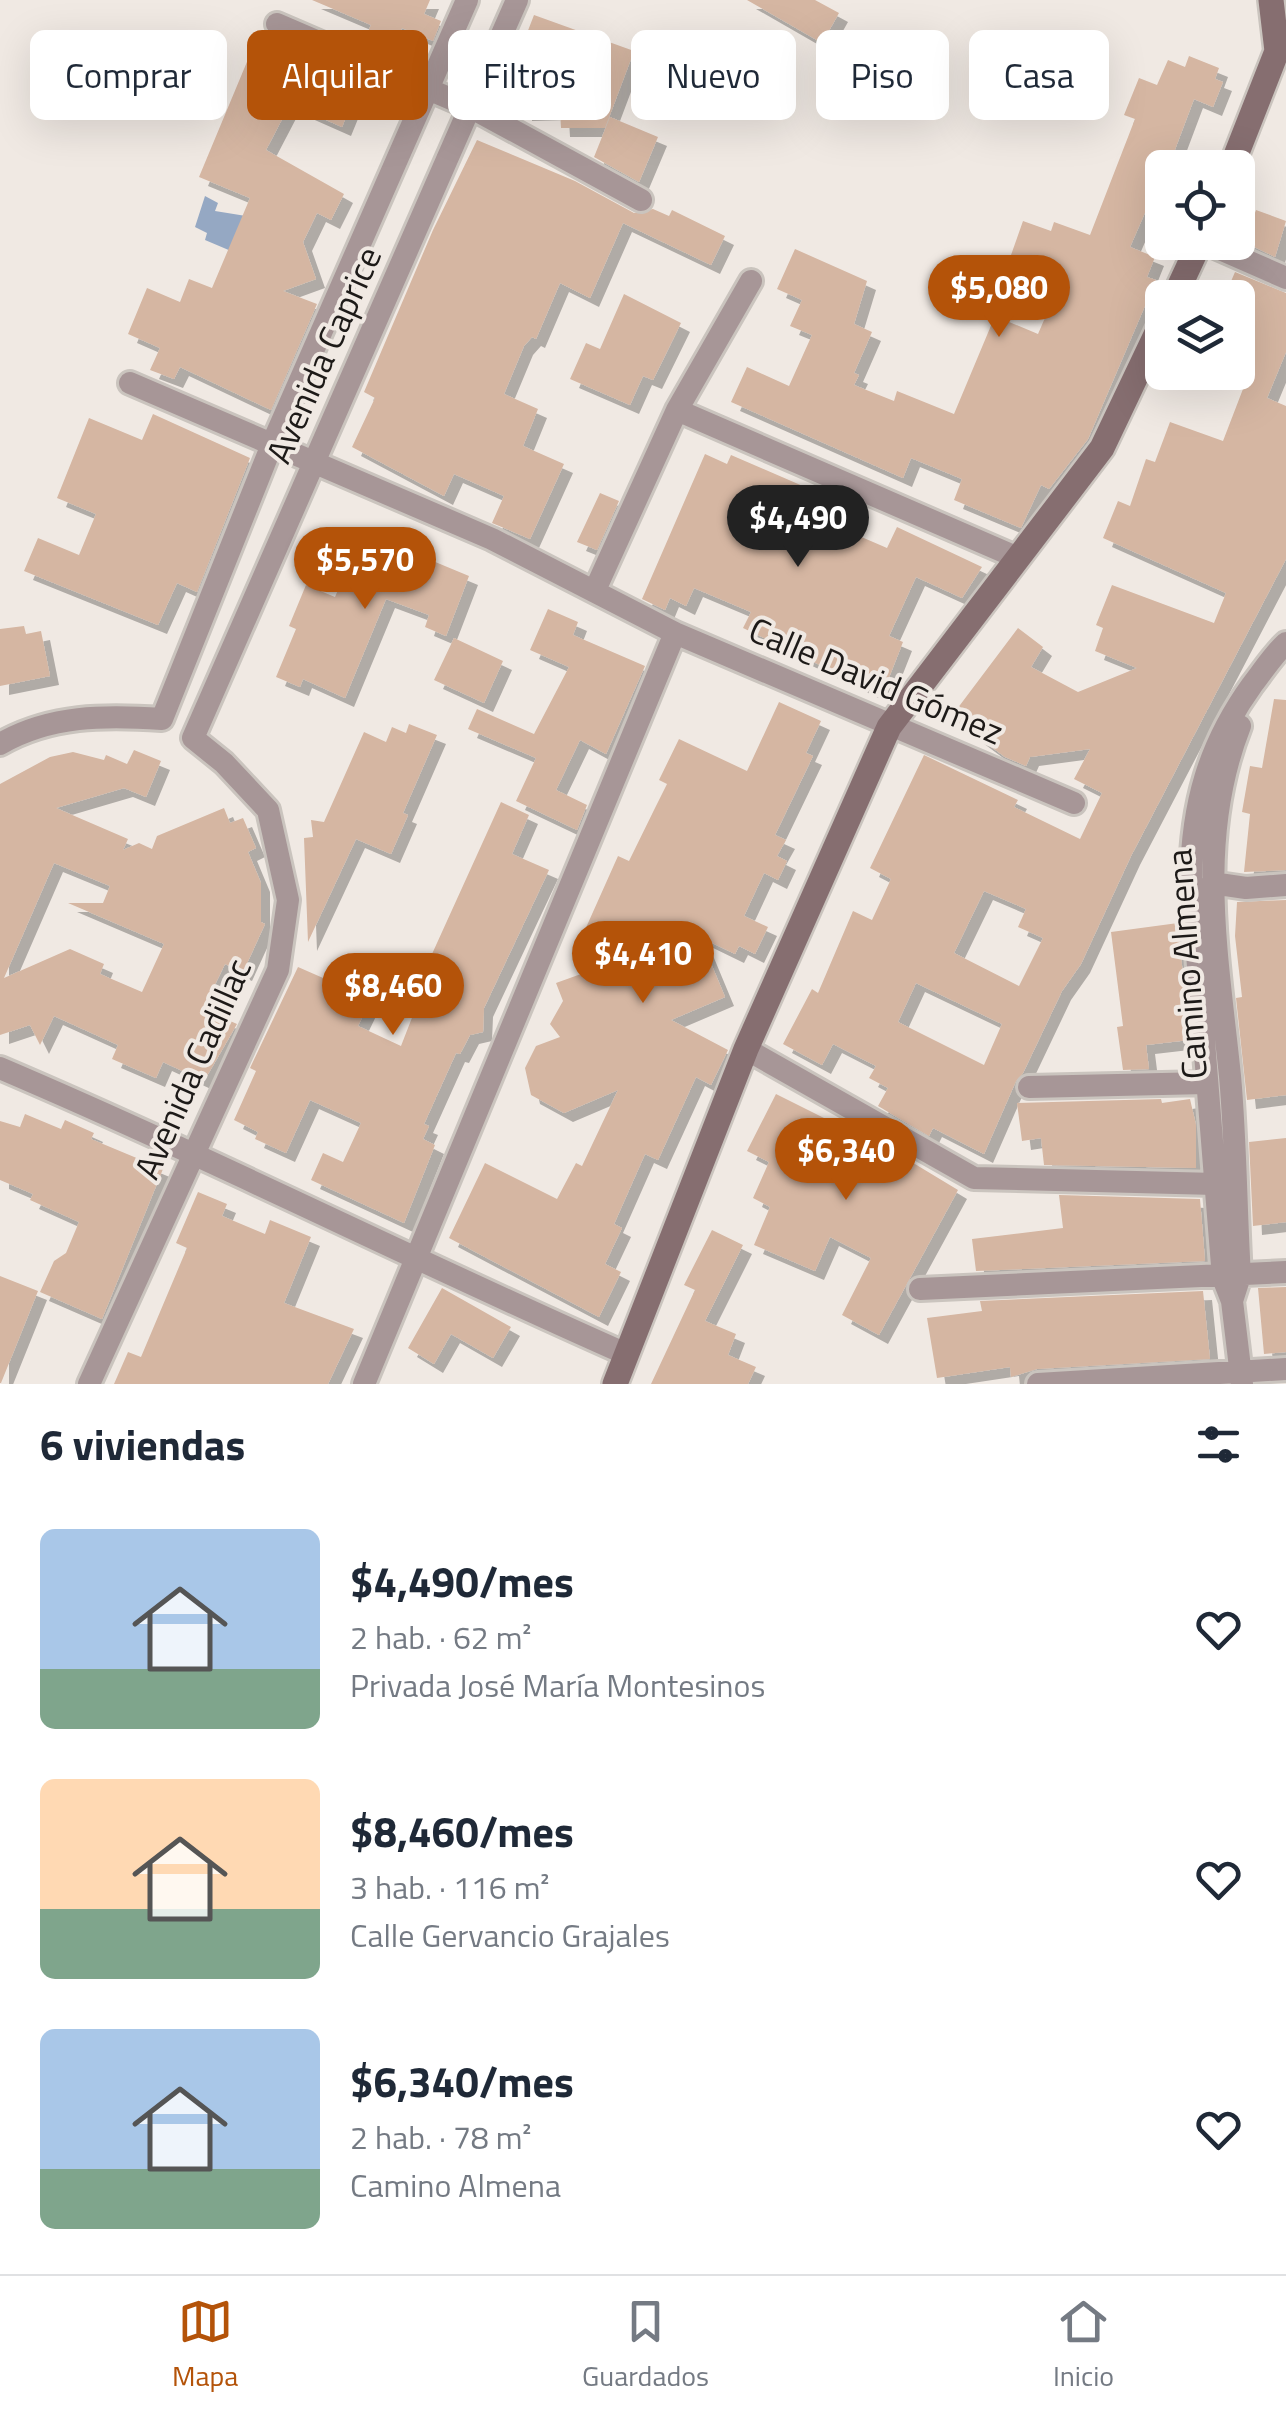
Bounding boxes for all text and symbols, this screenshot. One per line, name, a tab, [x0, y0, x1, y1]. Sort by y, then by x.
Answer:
chip: Comprar	[30, 30, 227, 120]
chip: Alquilar	[247, 30, 428, 120]
chip: Filtros	[448, 30, 611, 120]
chip: Nuevo	[631, 30, 796, 120]
chip: Piso	[816, 30, 949, 120]
chip: Casa	[969, 30, 1109, 120]
map controls	[1145, 150, 1255, 390]
button: locate	[1145, 150, 1255, 260]
street label: Avenida Caprice	[251, 238, 395, 472]
pin: $5,080	[918, 255, 1080, 340]
text: $5,080	[950, 263, 1048, 311]
button: layers	[1145, 280, 1255, 390]
pin: $4,490	[717, 485, 879, 570]
text: $4,490	[749, 493, 847, 541]
pin: $5,570	[284, 527, 446, 612]
text: $5,570	[316, 535, 414, 583]
street label: Calle David Gómez	[741, 602, 1012, 758]
street label: Camino Almena	[1151, 847, 1221, 1081]
pin: $4,410	[562, 921, 724, 1006]
text: $4,410	[594, 929, 692, 977]
street label: Avenida Cadillac	[119, 950, 265, 1188]
pin: $8,460	[312, 953, 474, 1038]
text: $8,460	[344, 961, 442, 1009]
pin: $6,340	[765, 1118, 927, 1203]
text: $6,340	[797, 1126, 895, 1174]
text: 6 viviendas	[40, 1412, 245, 1476]
icon: filters	[1191, 1417, 1246, 1472]
text: $4,490/mes	[350, 1549, 574, 1613]
icon: home	[120, 1569, 240, 1689]
icon: heart	[1191, 1602, 1246, 1657]
text: 2 hab. · 62 m²	[350, 1613, 532, 1661]
text: Privada José María Montesinos	[350, 1661, 765, 1709]
text: $8,460/mes	[350, 1799, 574, 1863]
icon: home	[120, 1819, 240, 1939]
icon: heart	[1191, 1852, 1246, 1907]
text: 3 hab. · 116 m²	[350, 1863, 549, 1911]
text: Calle Gervancio Grajales	[350, 1911, 670, 1959]
text: $6,340/mes	[350, 2049, 574, 2113]
icon: home	[120, 2069, 240, 2189]
icon: heart	[1191, 2102, 1246, 2157]
text: 2 hab. · 78 m²	[350, 2113, 532, 2161]
text: Camino Almena	[350, 2161, 561, 2209]
tab: Mapa	[172, 2294, 238, 2397]
tab: Guardados	[582, 2294, 709, 2397]
tab: Inicio	[1053, 2294, 1114, 2397]

